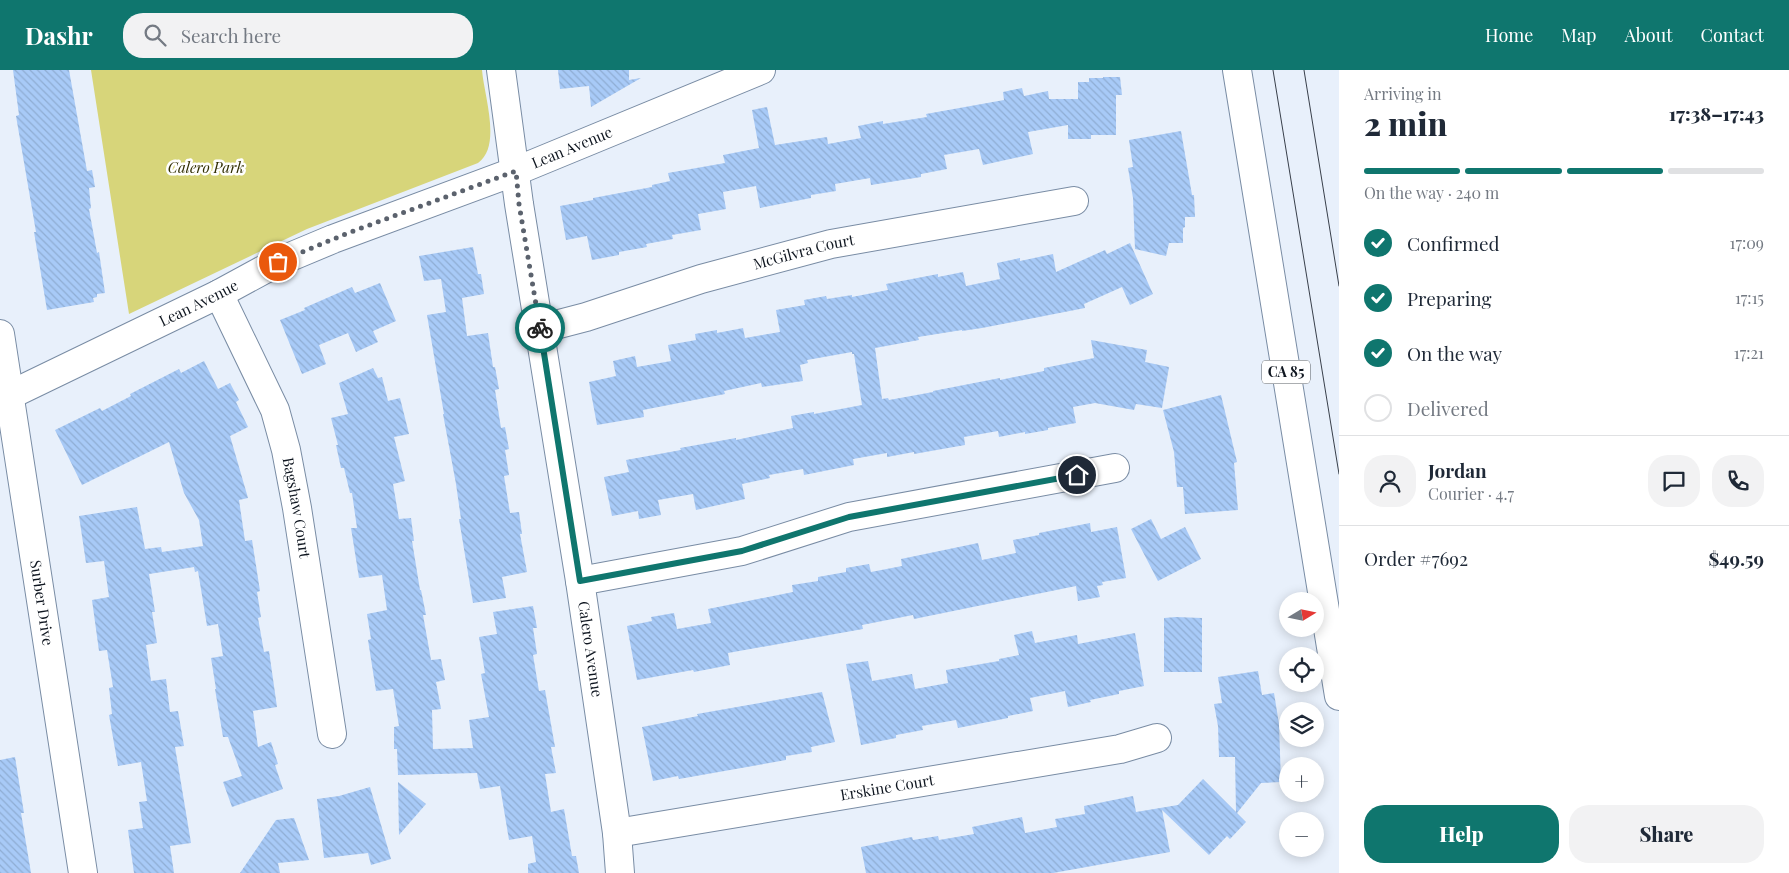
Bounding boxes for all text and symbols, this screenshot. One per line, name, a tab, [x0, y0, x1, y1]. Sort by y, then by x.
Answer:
search box	[123, 13, 473, 58]
text: Dashr	[25, 19, 93, 51]
icon: search	[141, 21, 169, 49]
text: Search here	[181, 22, 281, 48]
text: Home	[1485, 23, 1533, 47]
text: Map	[1561, 23, 1596, 47]
text: About	[1624, 23, 1673, 47]
text: Contact	[1701, 23, 1764, 47]
text: Arriving in	[1364, 83, 1442, 104]
text: 17:38–17:43	[1669, 100, 1764, 126]
text: 2 min	[1364, 101, 1447, 144]
street label: Lean Avenue	[528, 121, 615, 172]
park label: Calero Park	[168, 157, 244, 177]
text: On the way · 240 m	[1364, 182, 1499, 203]
street label: McGilvra Court	[751, 229, 856, 274]
icon: check	[1364, 229, 1392, 257]
text: Confirmed	[1407, 230, 1500, 256]
text: 17:09	[1730, 232, 1764, 253]
pin	[257, 241, 299, 283]
icon: bag	[264, 248, 292, 276]
street label: Lean Avenue	[156, 275, 241, 330]
icon: check	[1364, 284, 1392, 312]
text: Preparing	[1407, 285, 1492, 311]
text: 17:15	[1735, 287, 1764, 308]
courier	[515, 303, 565, 353]
icon: bike	[526, 314, 554, 342]
icon: check	[1364, 339, 1392, 367]
text: On the way	[1407, 340, 1502, 366]
text: 17:21	[1734, 342, 1764, 363]
road number: CA 85	[1262, 360, 1310, 384]
text: Delivered	[1407, 395, 1489, 421]
pin	[1056, 454, 1098, 496]
button: person	[1364, 455, 1416, 507]
button: chat	[1648, 455, 1700, 507]
button: phone	[1712, 455, 1764, 507]
street label: Bagshaw Court	[279, 456, 316, 560]
text: Jordan	[1428, 457, 1487, 483]
icon: home	[1063, 461, 1091, 489]
text: Courier · 4.7	[1428, 483, 1514, 504]
text: Order #7692	[1364, 545, 1468, 571]
text: $49.59	[1708, 545, 1764, 571]
street label: Surber Drive	[26, 559, 59, 647]
north arrow	[1279, 592, 1324, 638]
map controls	[1279, 592, 1324, 857]
street label: Calero Avenue	[574, 600, 608, 698]
button: locate	[1279, 647, 1324, 692]
button: layers	[1279, 702, 1324, 747]
button: +	[1279, 757, 1324, 802]
street label: Erskine Court	[839, 769, 936, 805]
button: Help	[1364, 805, 1559, 863]
button: Share	[1569, 805, 1764, 863]
button: −	[1279, 812, 1324, 857]

